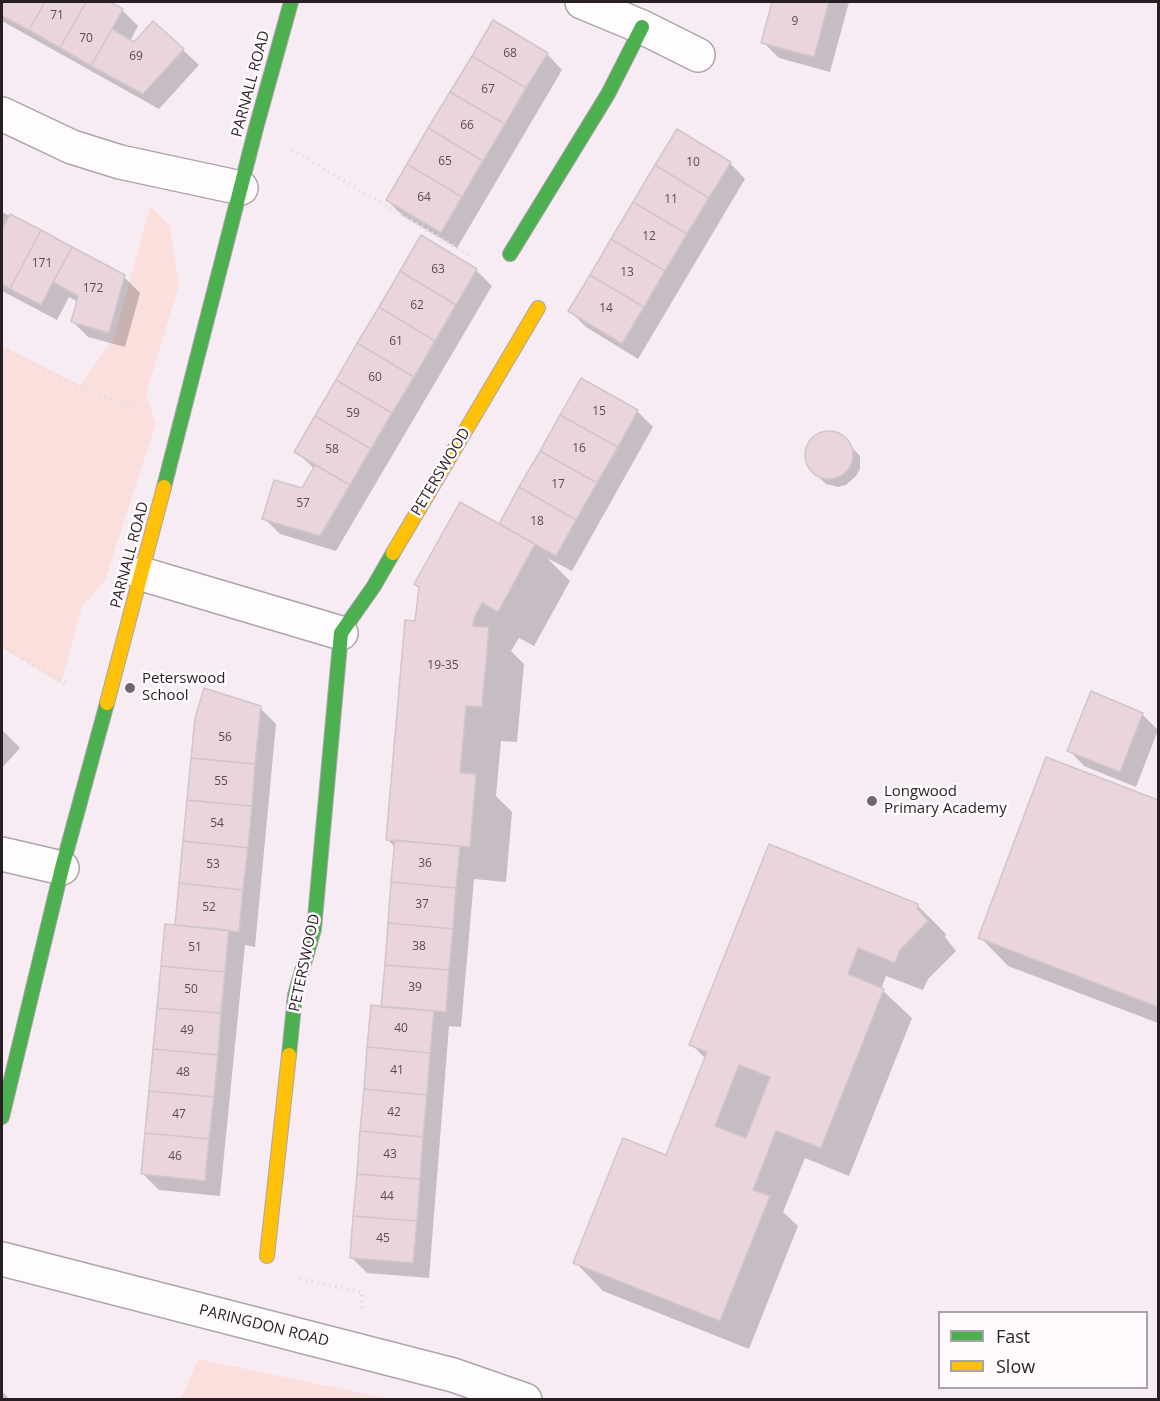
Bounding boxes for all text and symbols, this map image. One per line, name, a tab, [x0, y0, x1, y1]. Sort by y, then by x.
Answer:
house number: 71	[50, 9, 64, 23]
house number: 9	[792, 15, 798, 29]
street label: PARNALL ROAD	[228, 29, 274, 139]
house number: 70	[79, 32, 93, 46]
house number: 68	[503, 47, 517, 61]
house number: 69	[129, 50, 143, 64]
house number: 67	[481, 83, 495, 97]
house number: 66	[460, 119, 474, 133]
house number: 65	[438, 155, 452, 169]
house number: 10	[686, 156, 700, 170]
house number: 64	[417, 191, 431, 205]
house number: 11	[664, 193, 678, 207]
house number: 12	[642, 230, 656, 244]
house number: 171	[32, 257, 52, 271]
house number: 63	[431, 263, 445, 277]
house number: 13	[620, 266, 634, 280]
house number: 172	[83, 282, 103, 296]
house number: 62	[410, 299, 424, 313]
house number: 14	[599, 302, 613, 316]
house number: 61	[389, 335, 403, 349]
house number: 60	[368, 371, 382, 385]
house number: 15	[592, 405, 606, 419]
house number: 59	[346, 407, 360, 421]
street label: PETERSWOOD	[408, 425, 474, 519]
house number: 16	[572, 442, 586, 456]
house number: 58	[325, 443, 339, 457]
house number: 17	[551, 478, 565, 492]
house number: 57	[296, 497, 310, 511]
street label: PARNALL ROAD	[107, 500, 153, 610]
house number: 18	[530, 515, 544, 529]
house number: 19-35	[427, 659, 459, 673]
place label: Peterswood School	[142, 670, 225, 705]
marker: Peterswood School	[123, 681, 137, 695]
house number: 56	[218, 731, 232, 745]
house number: 55	[214, 775, 228, 789]
place label: Longwood Primary Academy	[884, 783, 1007, 818]
marker: Longwood Primary Academy	[865, 794, 879, 808]
house number: 54	[210, 817, 224, 831]
house number: 36	[418, 857, 432, 871]
house number: 53	[206, 858, 220, 872]
house number: 37	[415, 898, 429, 912]
house number: 52	[202, 901, 216, 915]
street label: PETERSWOOD	[286, 912, 324, 1014]
house number: 38	[412, 940, 426, 954]
house number: 51	[188, 941, 202, 955]
house number: 39	[408, 981, 422, 995]
house number: 50	[184, 983, 198, 997]
house number: 40	[394, 1022, 408, 1036]
house number: 49	[180, 1024, 194, 1038]
house number: 41	[390, 1064, 404, 1078]
house number: 48	[176, 1066, 190, 1080]
house number: 42	[387, 1106, 401, 1120]
house number: 47	[172, 1108, 186, 1122]
house number: 43	[383, 1148, 397, 1162]
house number: 46	[168, 1150, 182, 1164]
house number: 44	[380, 1190, 394, 1204]
house number: 45	[376, 1232, 390, 1246]
street label: PARINGDON ROAD	[197, 1301, 331, 1351]
legend	[938, 1311, 1148, 1389]
text: Fast	[996, 1324, 1030, 1348]
text: Slow	[996, 1354, 1035, 1378]

